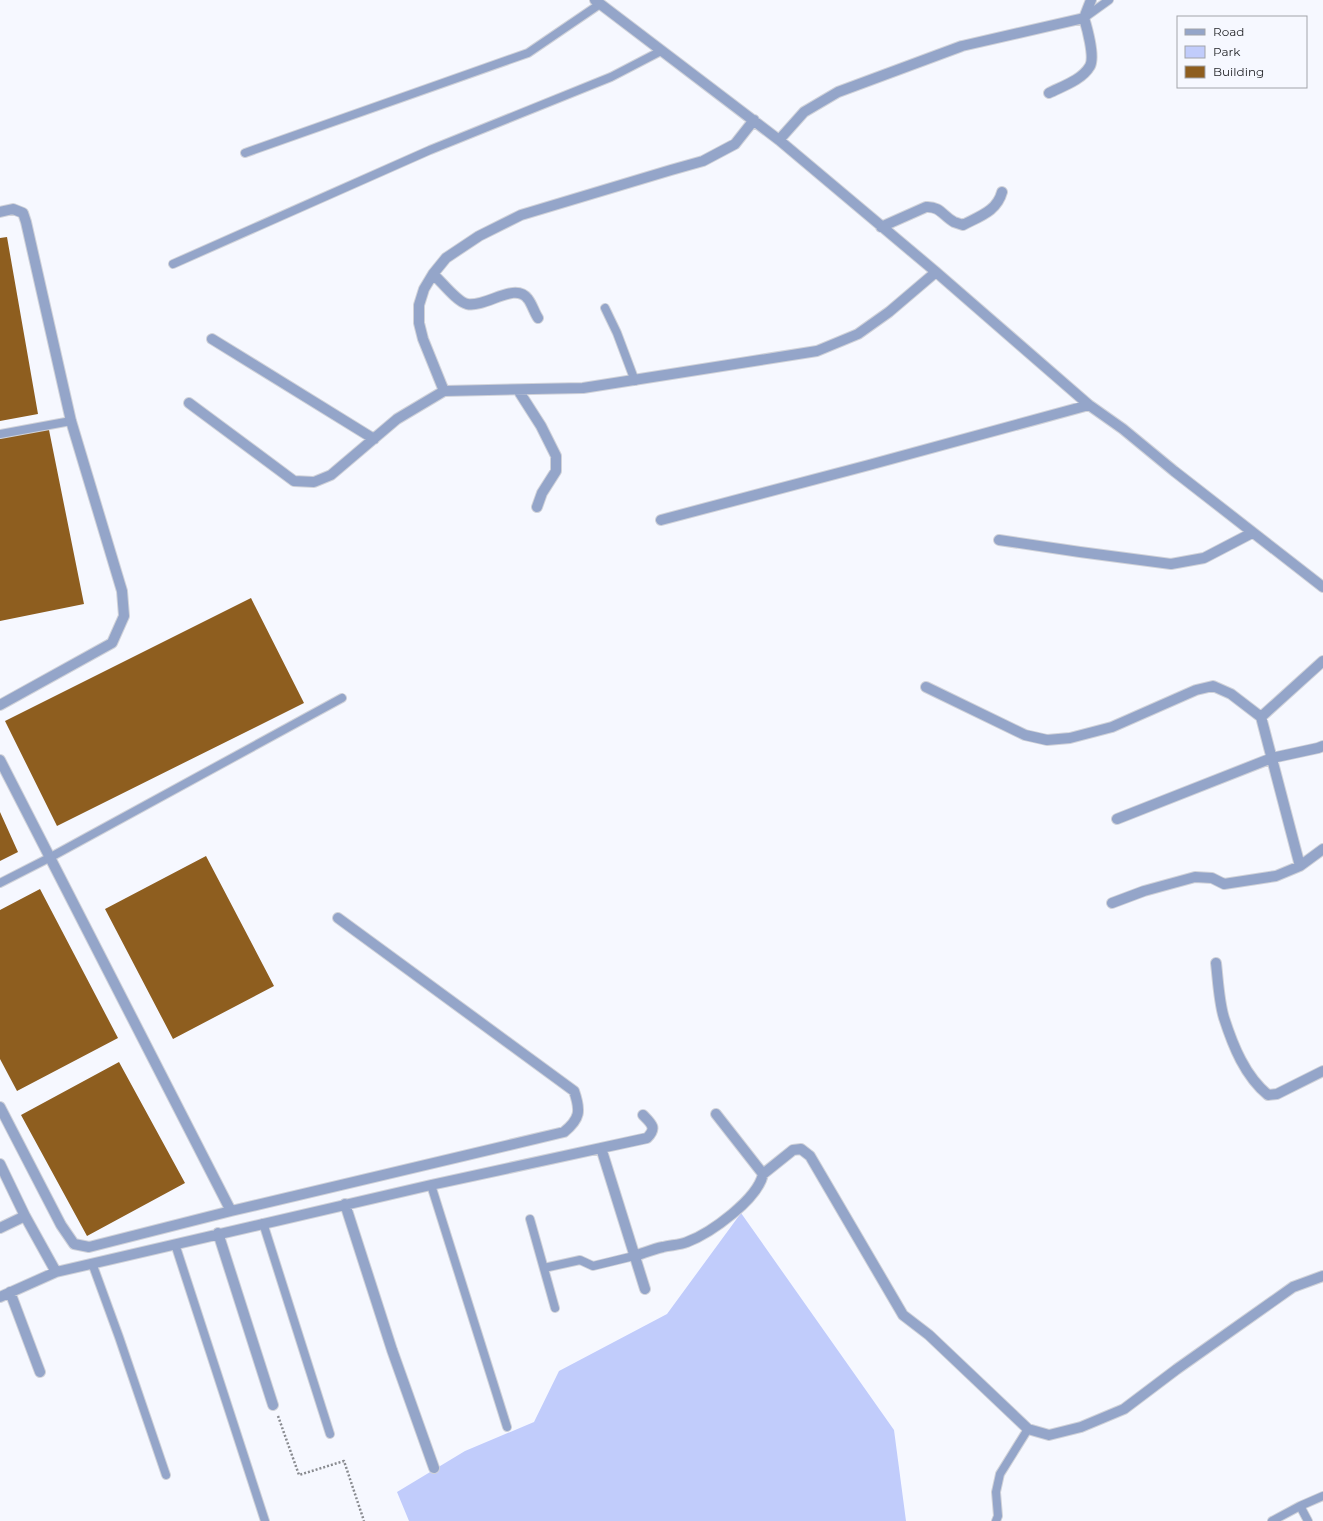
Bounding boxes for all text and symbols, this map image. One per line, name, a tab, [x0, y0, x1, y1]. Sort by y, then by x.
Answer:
legend	[1177, 16, 1307, 88]
text: Road	[1213, 24, 1244, 39]
text: Park	[1213, 44, 1241, 59]
text: Building	[1213, 64, 1264, 79]

